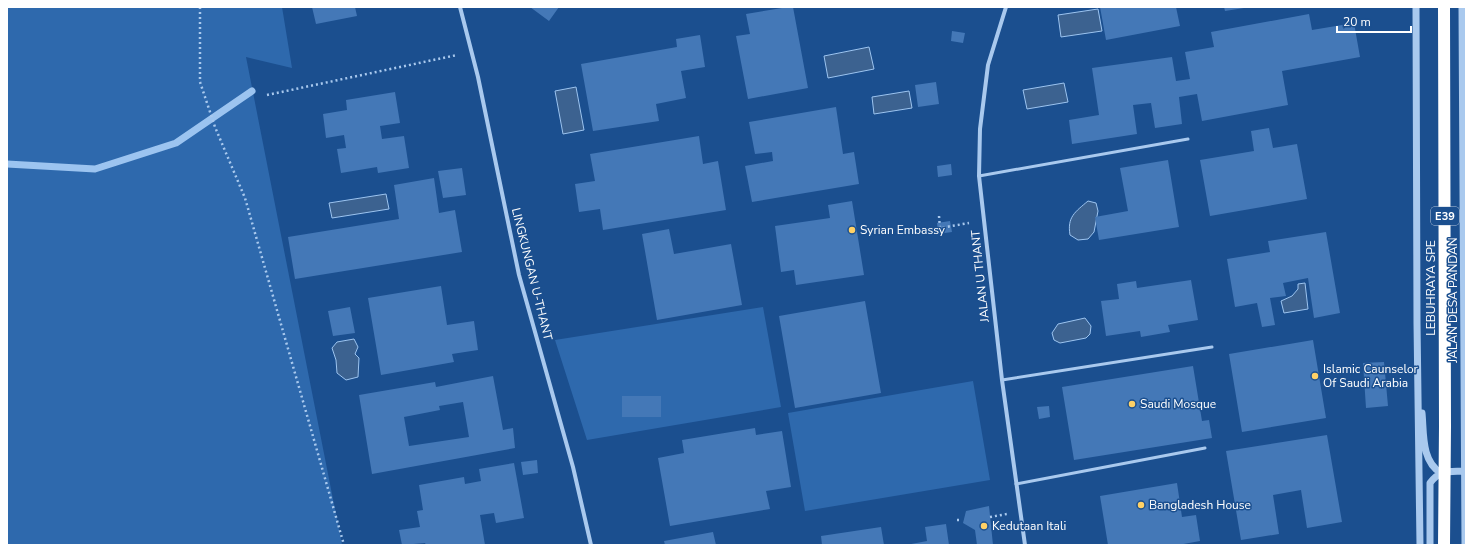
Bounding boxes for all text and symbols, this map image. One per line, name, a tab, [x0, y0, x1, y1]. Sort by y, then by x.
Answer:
scale bar	[1337, 8, 1411, 34]
text: 20 m	[1343, 14, 1371, 30]
street label: LINGKUNGAN U-THANT	[508, 206, 556, 343]
road number: E39	[1431, 207, 1459, 225]
place label: Syrian Embassy	[860, 222, 946, 238]
marker: Syrian Embassy	[847, 225, 857, 235]
street label: JALAN U THANT	[967, 228, 993, 324]
street label: JALAN DESA PANDAN	[1445, 237, 1461, 364]
street label: LEBUHRAYA SPE	[1423, 240, 1439, 336]
place label: Islamic Caunselor Of Saudi Arabia	[1323, 361, 1419, 391]
marker: Islamic Caunselor Of Saudi Arabia	[1310, 371, 1320, 381]
place label: Saudi Mosque	[1140, 396, 1216, 412]
marker: Saudi Mosque	[1127, 399, 1137, 409]
place label: Bangladesh House	[1149, 497, 1251, 513]
marker: Bangladesh House	[1136, 500, 1146, 510]
place label: Kedutaan Itali	[992, 518, 1066, 534]
marker: Kedutaan Itali	[979, 521, 989, 531]

